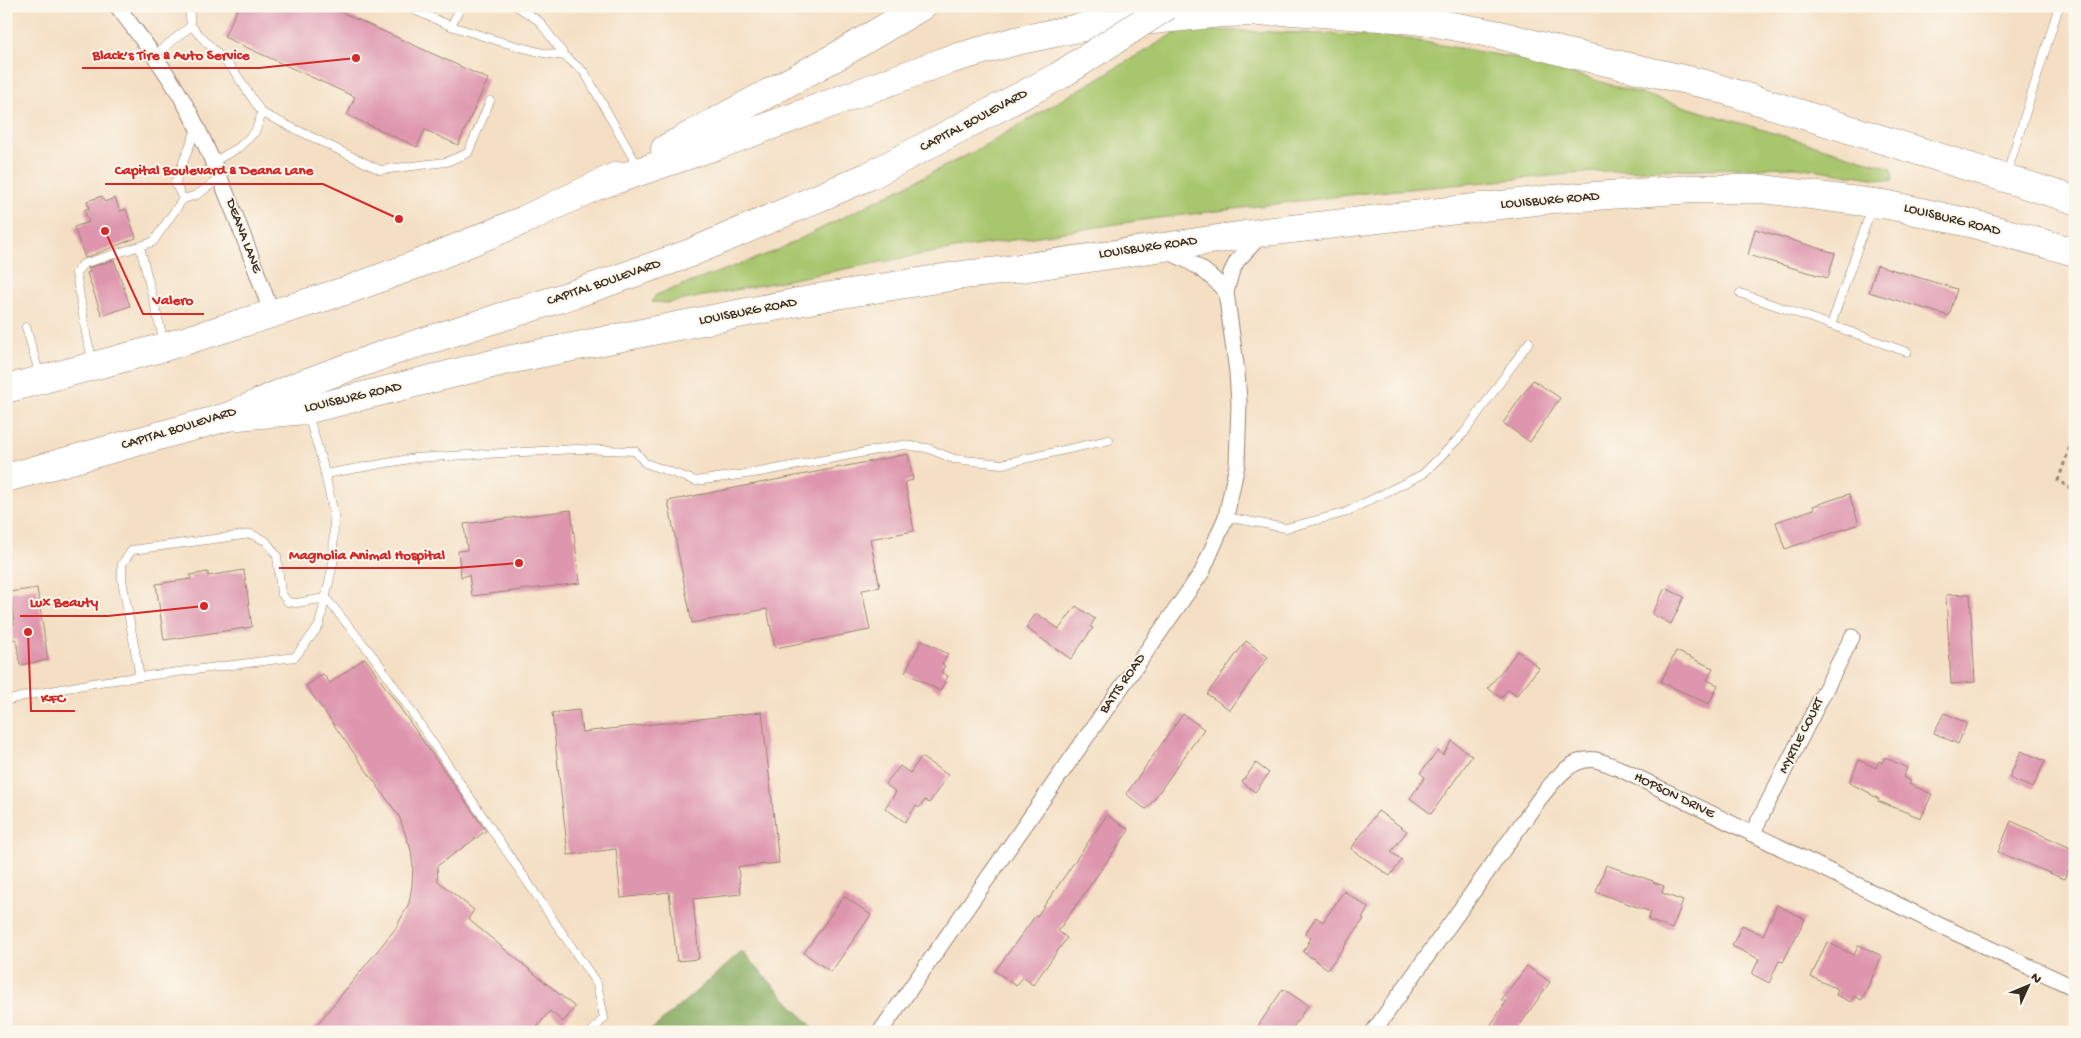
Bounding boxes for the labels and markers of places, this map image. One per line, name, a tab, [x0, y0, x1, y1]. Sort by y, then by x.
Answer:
callout: Black’s Tire & Auto Service	[82, 38, 259, 68]
callout: Capital Boulevard & Deana Lane	[105, 154, 323, 184]
callout: Valero	[143, 284, 204, 314]
callout: Magnolia Animal Hospital	[279, 538, 455, 568]
callout: Lux Beauty	[20, 586, 108, 616]
callout: KFC	[31, 681, 75, 711]

